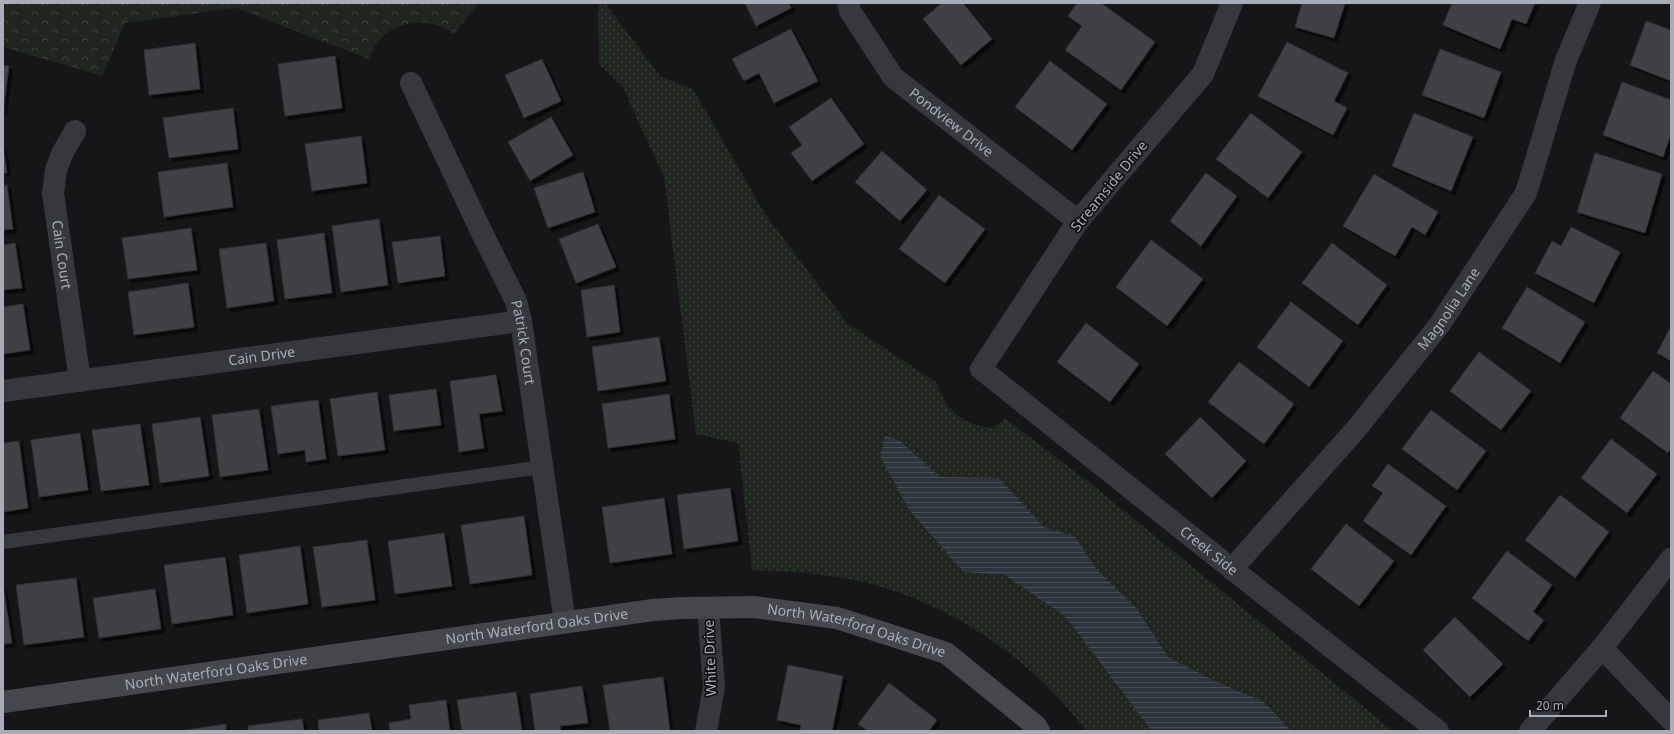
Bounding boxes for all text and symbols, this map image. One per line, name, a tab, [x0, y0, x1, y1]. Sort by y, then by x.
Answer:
street label: Pondview Drive	[906, 83, 998, 161]
street label: Streamside Drive	[1066, 136, 1151, 235]
street label: Cain Court	[48, 219, 77, 290]
street label: Magnolia Lane	[1413, 263, 1484, 354]
street label: Patrick Court	[507, 298, 540, 386]
street label: Cain Drive	[227, 342, 296, 369]
street label: Creek Side	[1176, 521, 1242, 579]
street label: North Waterford Oaks Drive	[766, 599, 948, 661]
street label: North Waterford Oaks Drive	[444, 604, 629, 648]
street label: White Drive	[699, 619, 720, 697]
street label: North Waterford Oaks Drive	[123, 649, 308, 694]
scale bar	[1530, 692, 1606, 718]
text: 20 m	[1536, 697, 1564, 714]

